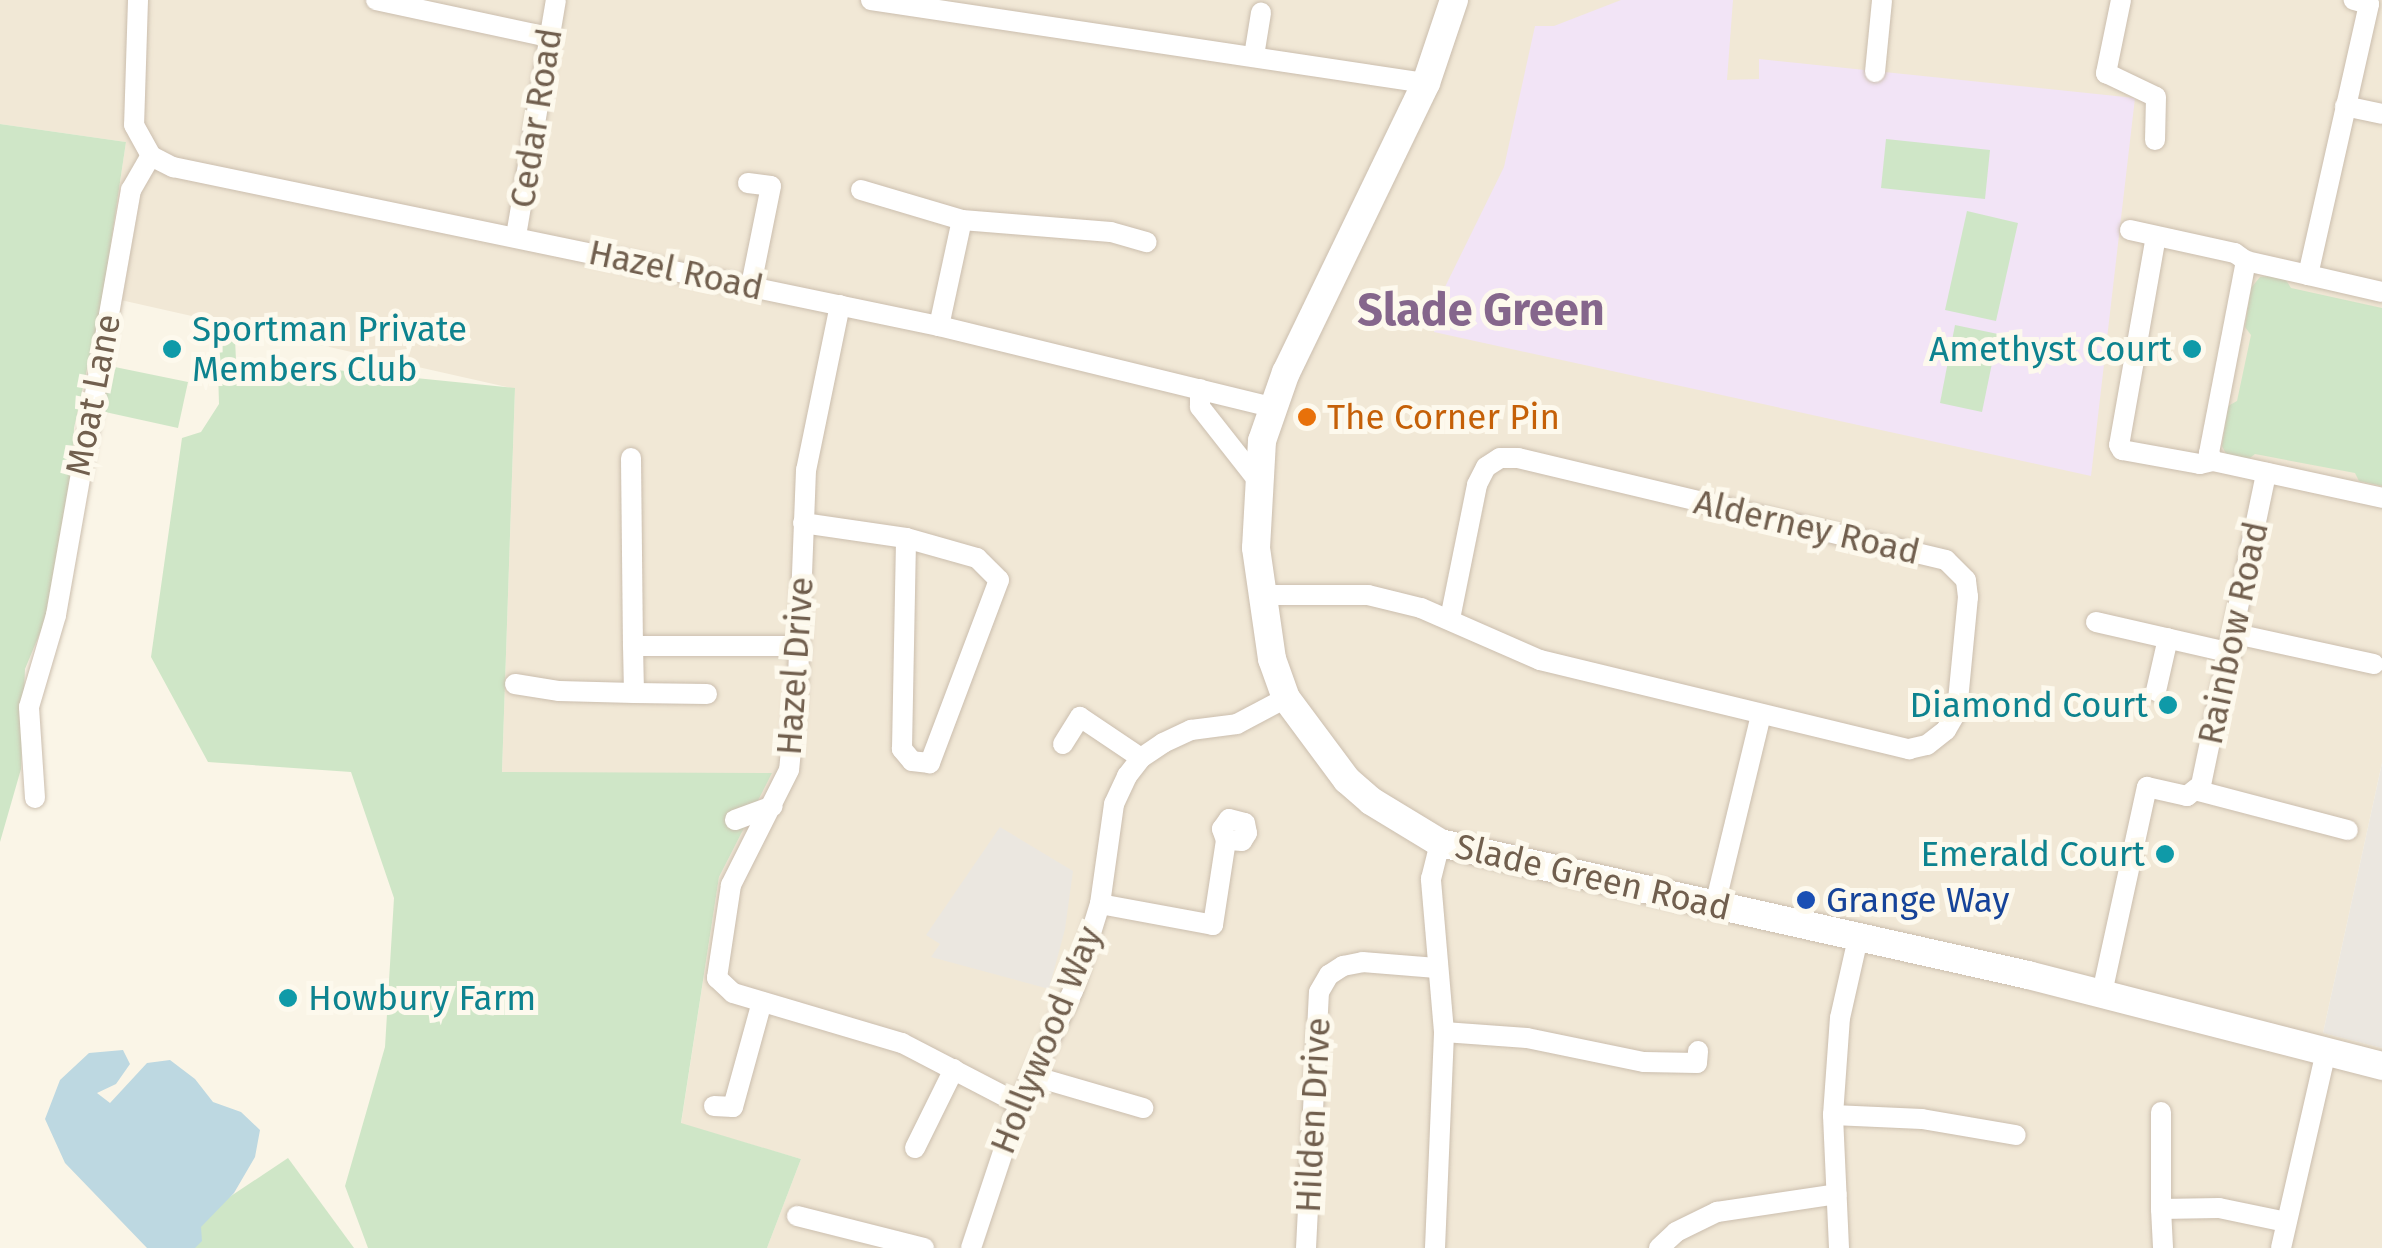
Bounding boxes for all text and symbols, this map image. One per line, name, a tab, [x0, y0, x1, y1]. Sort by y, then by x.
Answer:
street label: Cedar Road	[501, 25, 571, 211]
street label: Hazel Road	[585, 231, 767, 309]
district label: Slade Green	[1357, 284, 1605, 338]
place label: Sportman Private Members Club	[192, 308, 467, 390]
street label: Moat Lane	[57, 311, 129, 479]
place label: Amethyst Court	[1929, 328, 2172, 370]
marker: Sportman Private Members Club	[161, 338, 183, 360]
marker: Amethyst Court	[2181, 338, 2203, 360]
place label: The Corner Pin	[1327, 396, 1560, 438]
marker: The Corner Pin	[1296, 406, 1318, 428]
street label: Alderney Road	[1690, 481, 1924, 573]
street label: Rainbow Road	[2189, 518, 2277, 748]
street label: Hazel Drive	[768, 575, 822, 757]
place label: Diamond Court	[1910, 684, 2148, 726]
marker: Diamond Court	[2157, 694, 2179, 716]
street label: Slade Green Road	[1452, 825, 1734, 929]
place label: Emerald Court	[1920, 833, 2145, 875]
marker: Emerald Court	[2154, 843, 2176, 865]
place label: Grange Way	[1826, 879, 2010, 921]
marker: Grange Way	[1795, 889, 1817, 911]
street label: Hollywood Way	[981, 920, 1111, 1160]
place label: Howbury Farm	[308, 977, 536, 1019]
marker: Howbury Farm	[277, 987, 299, 1009]
street label: Hilden Drive	[1287, 1016, 1339, 1214]

